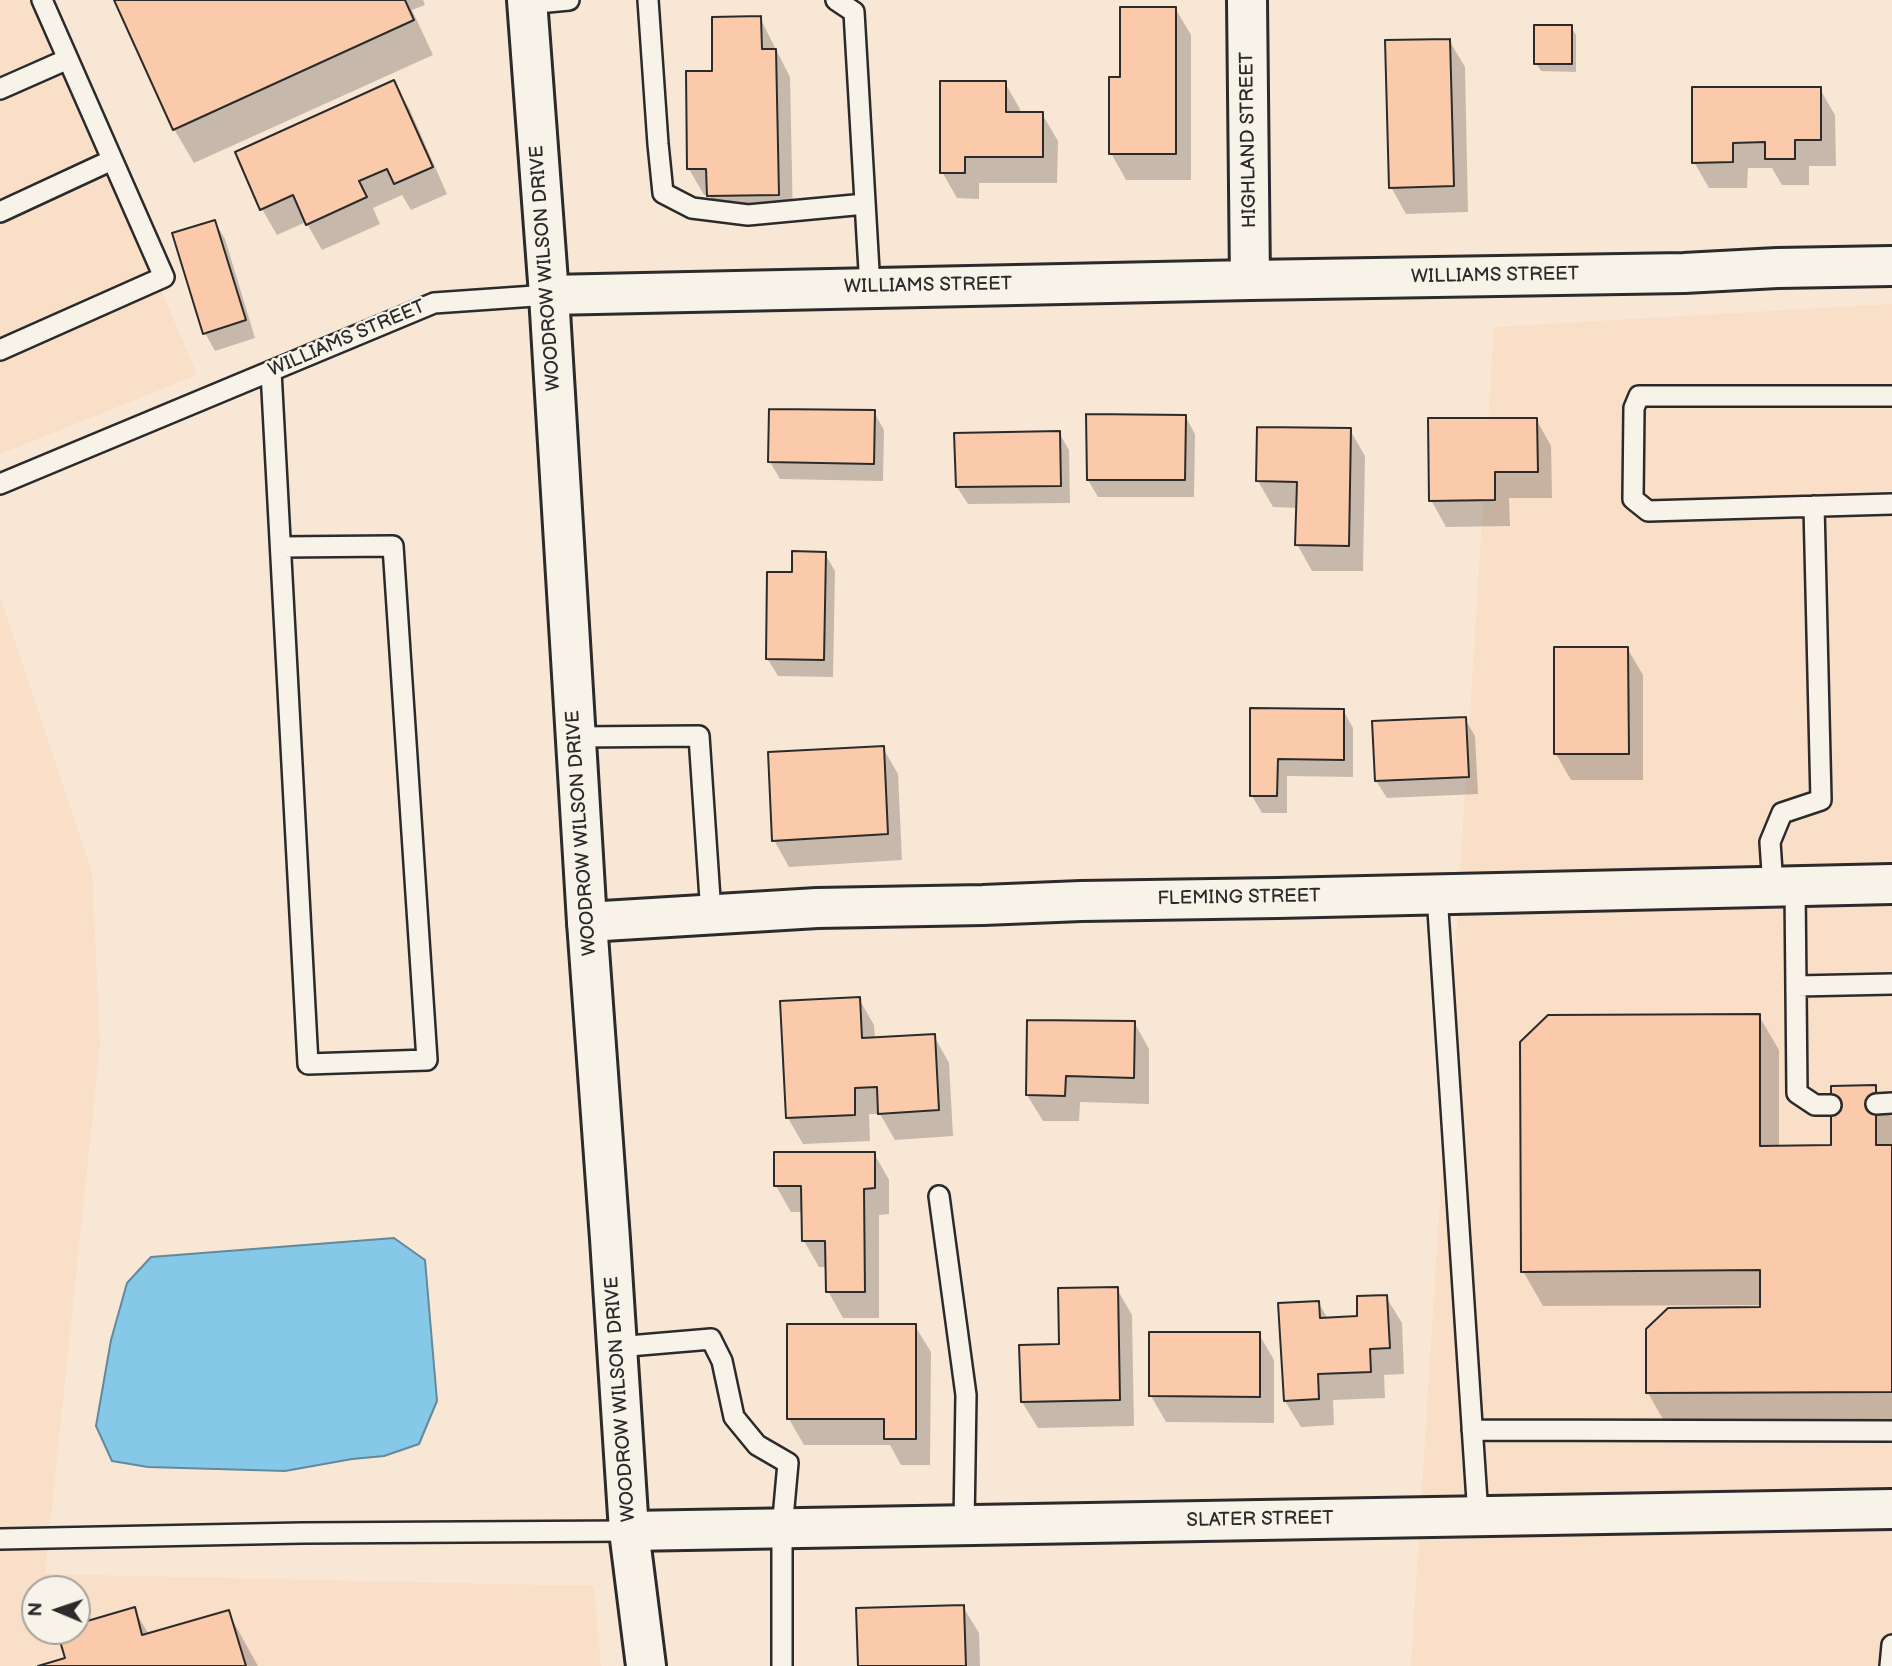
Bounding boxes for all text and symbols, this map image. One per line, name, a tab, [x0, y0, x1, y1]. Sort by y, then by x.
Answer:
street label: HIGHLAND STREET	[1236, 52, 1262, 228]
street label: WOODROW WILSON DRIVE	[526, 144, 566, 392]
street label: WILLIAMS STREET	[1411, 263, 1579, 289]
street label: WILLIAMS STREET	[844, 273, 1012, 299]
street label: WILLIAMS STREET	[265, 296, 429, 382]
street label: WOODROW WILSON DRIVE	[562, 709, 602, 957]
street label: FLEMING STREET	[1157, 885, 1321, 911]
street label: WOODROW WILSON DRIVE	[601, 1275, 641, 1523]
street label: SLATER STREET	[1186, 1507, 1334, 1533]
north arrow	[21, 1575, 91, 1645]
text: N	[25, 1602, 48, 1617]

